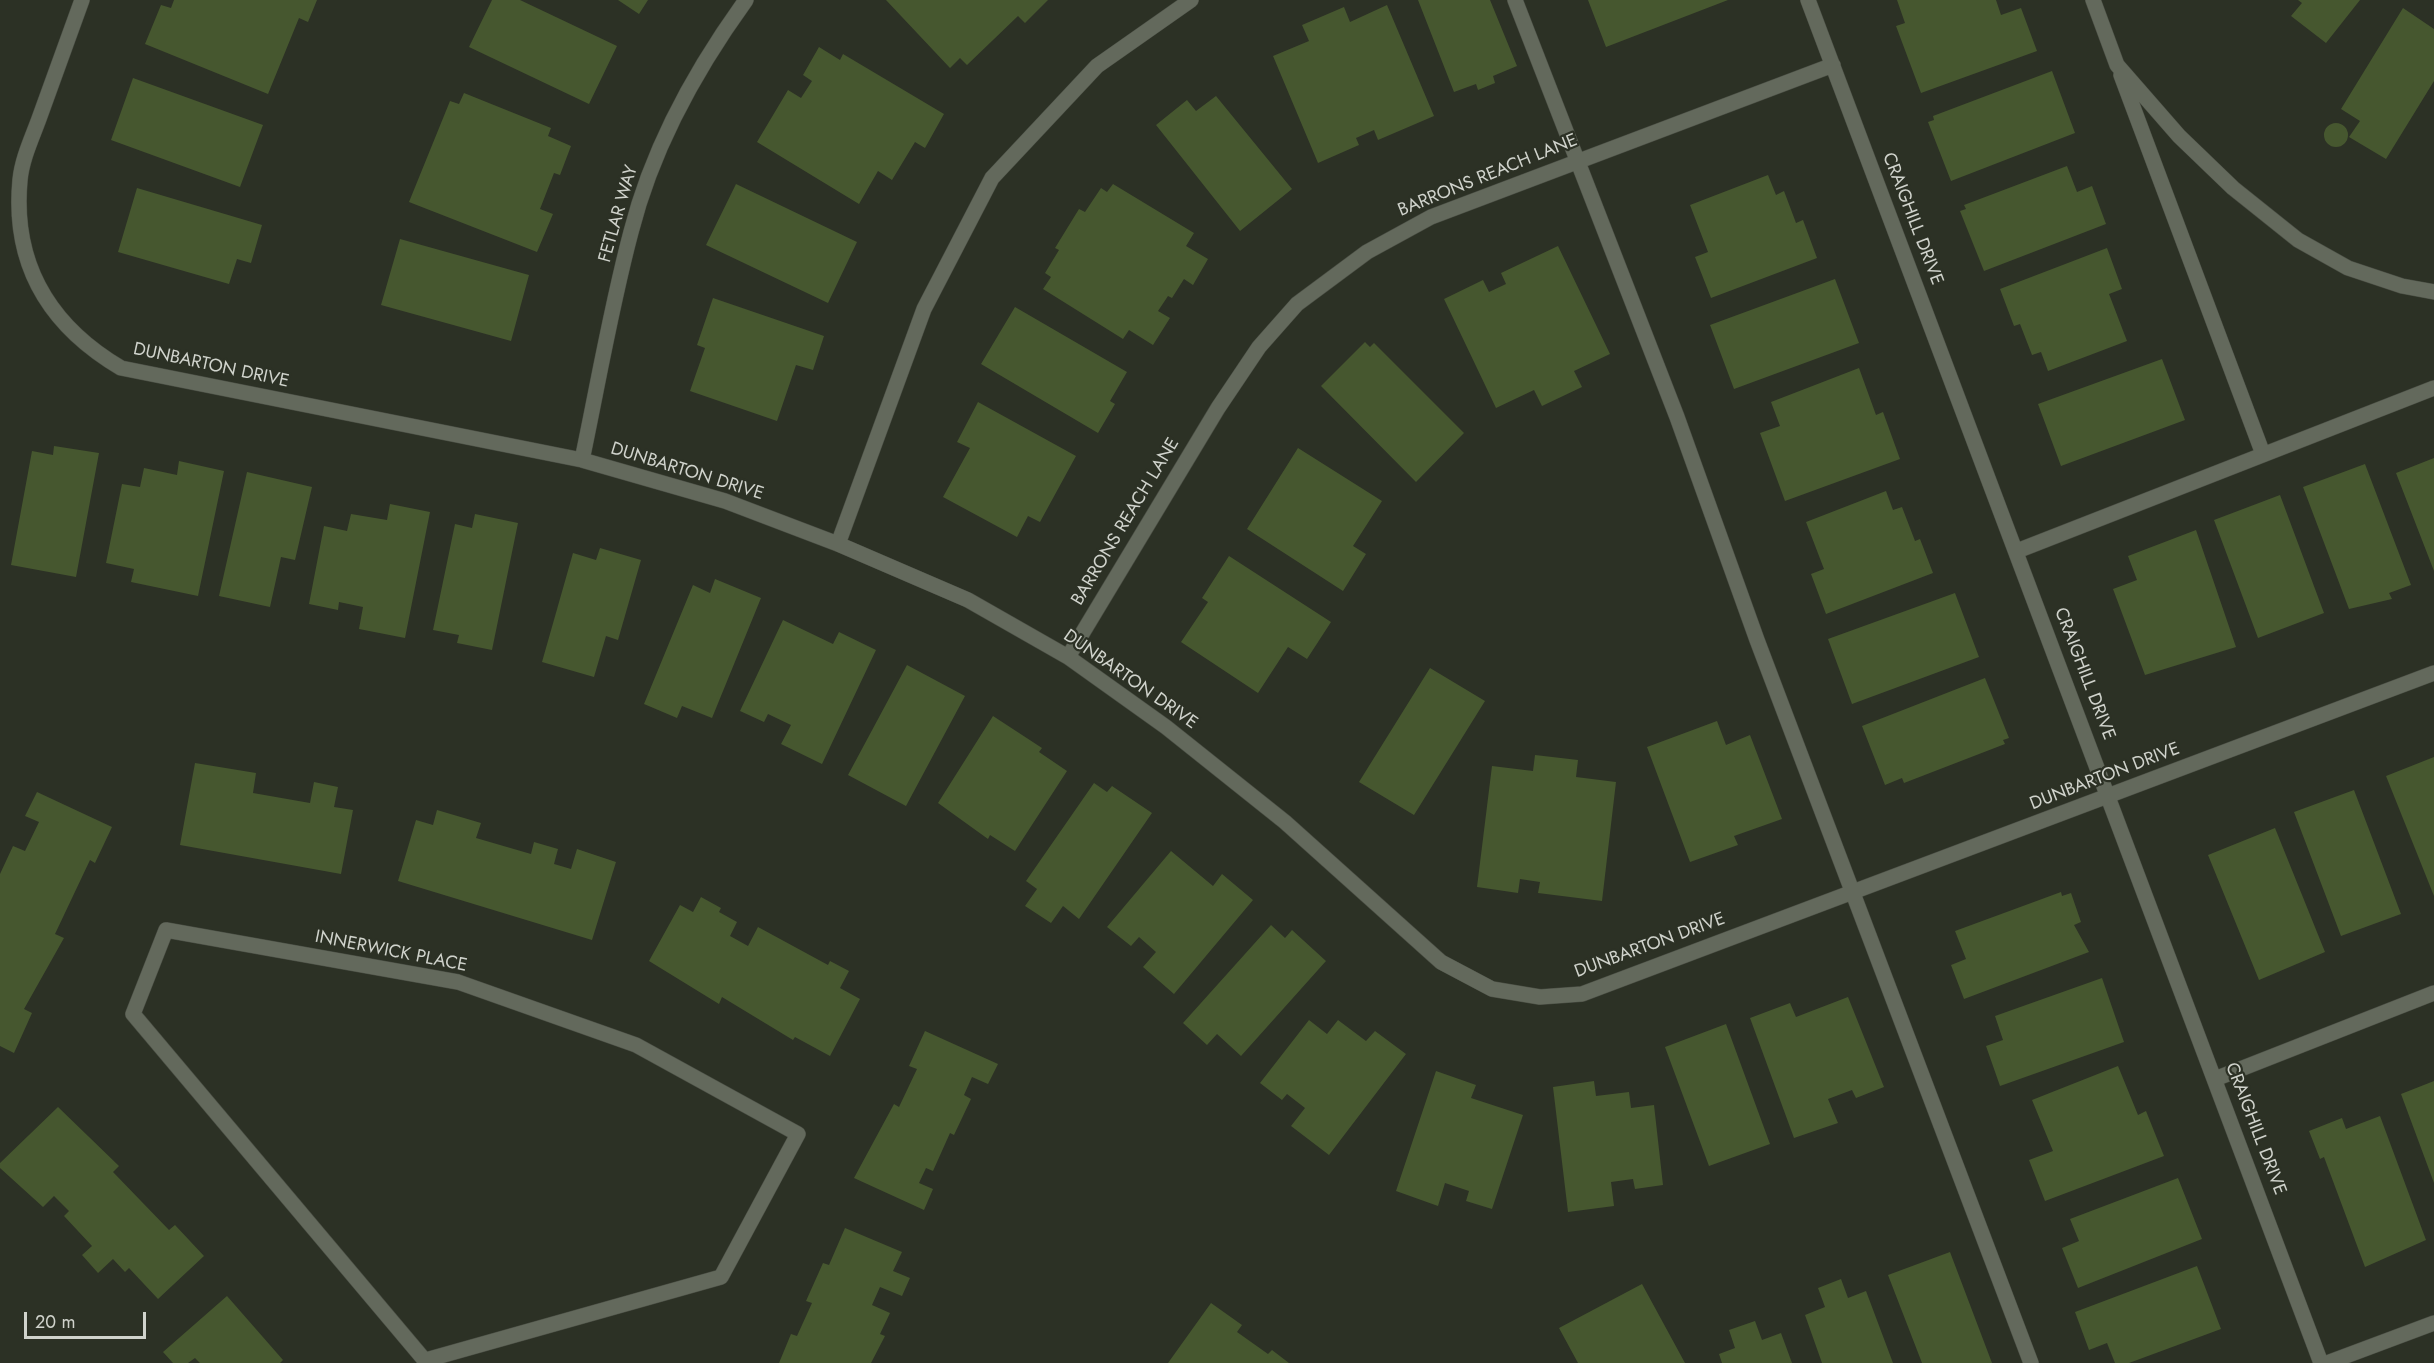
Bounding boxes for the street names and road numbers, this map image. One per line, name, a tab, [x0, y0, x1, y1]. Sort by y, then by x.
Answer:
street label: BARRONS REACH LANE	[1395, 130, 1581, 222]
street label: CRAIGHILL DRIVE	[1877, 150, 1947, 288]
street label: FETLAR WAY	[595, 163, 643, 265]
street label: DUNBARTON DRIVE	[131, 339, 291, 393]
street label: BARRONS REACH LANE	[1067, 434, 1185, 610]
street label: DUNBARTON DRIVE	[608, 438, 766, 506]
street label: CRAIGHILL DRIVE	[2049, 605, 2119, 743]
street label: DUNBARTON DRIVE	[1059, 626, 1201, 734]
street label: DUNBARTON DRIVE	[2027, 738, 2183, 816]
street label: DUNBARTON DRIVE	[1572, 909, 1728, 983]
street label: INNERWICK PLACE	[313, 927, 469, 977]
street label: CRAIGHILL DRIVE	[2220, 1060, 2290, 1198]

